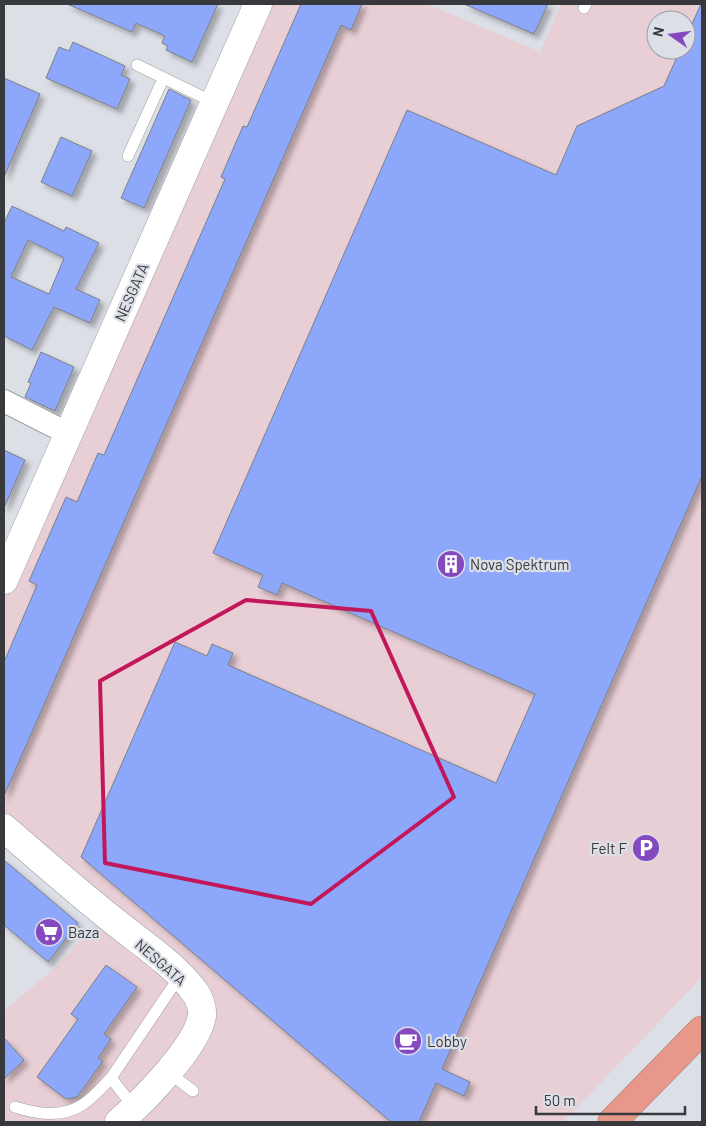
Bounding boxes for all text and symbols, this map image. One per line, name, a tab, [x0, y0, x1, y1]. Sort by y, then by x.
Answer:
north arrow	[646, 10, 696, 60]
text: N	[649, 25, 667, 38]
street label: NESGATA	[110, 260, 152, 324]
building icon: Nova Spektrum	[436, 549, 466, 579]
place label: Nova Spektrum	[470, 555, 569, 573]
parking icon: Felt F	[631, 833, 661, 863]
place label: Felt F	[591, 839, 627, 857]
supermarket icon: Baza	[34, 917, 64, 947]
place label: Baza	[68, 923, 99, 941]
street label: NESGATA	[132, 935, 190, 989]
cafe icon: Lobby	[393, 1026, 423, 1056]
place label: Lobby	[427, 1032, 467, 1050]
scale bar	[536, 1084, 685, 1116]
text: 50 m	[544, 1091, 576, 1109]

